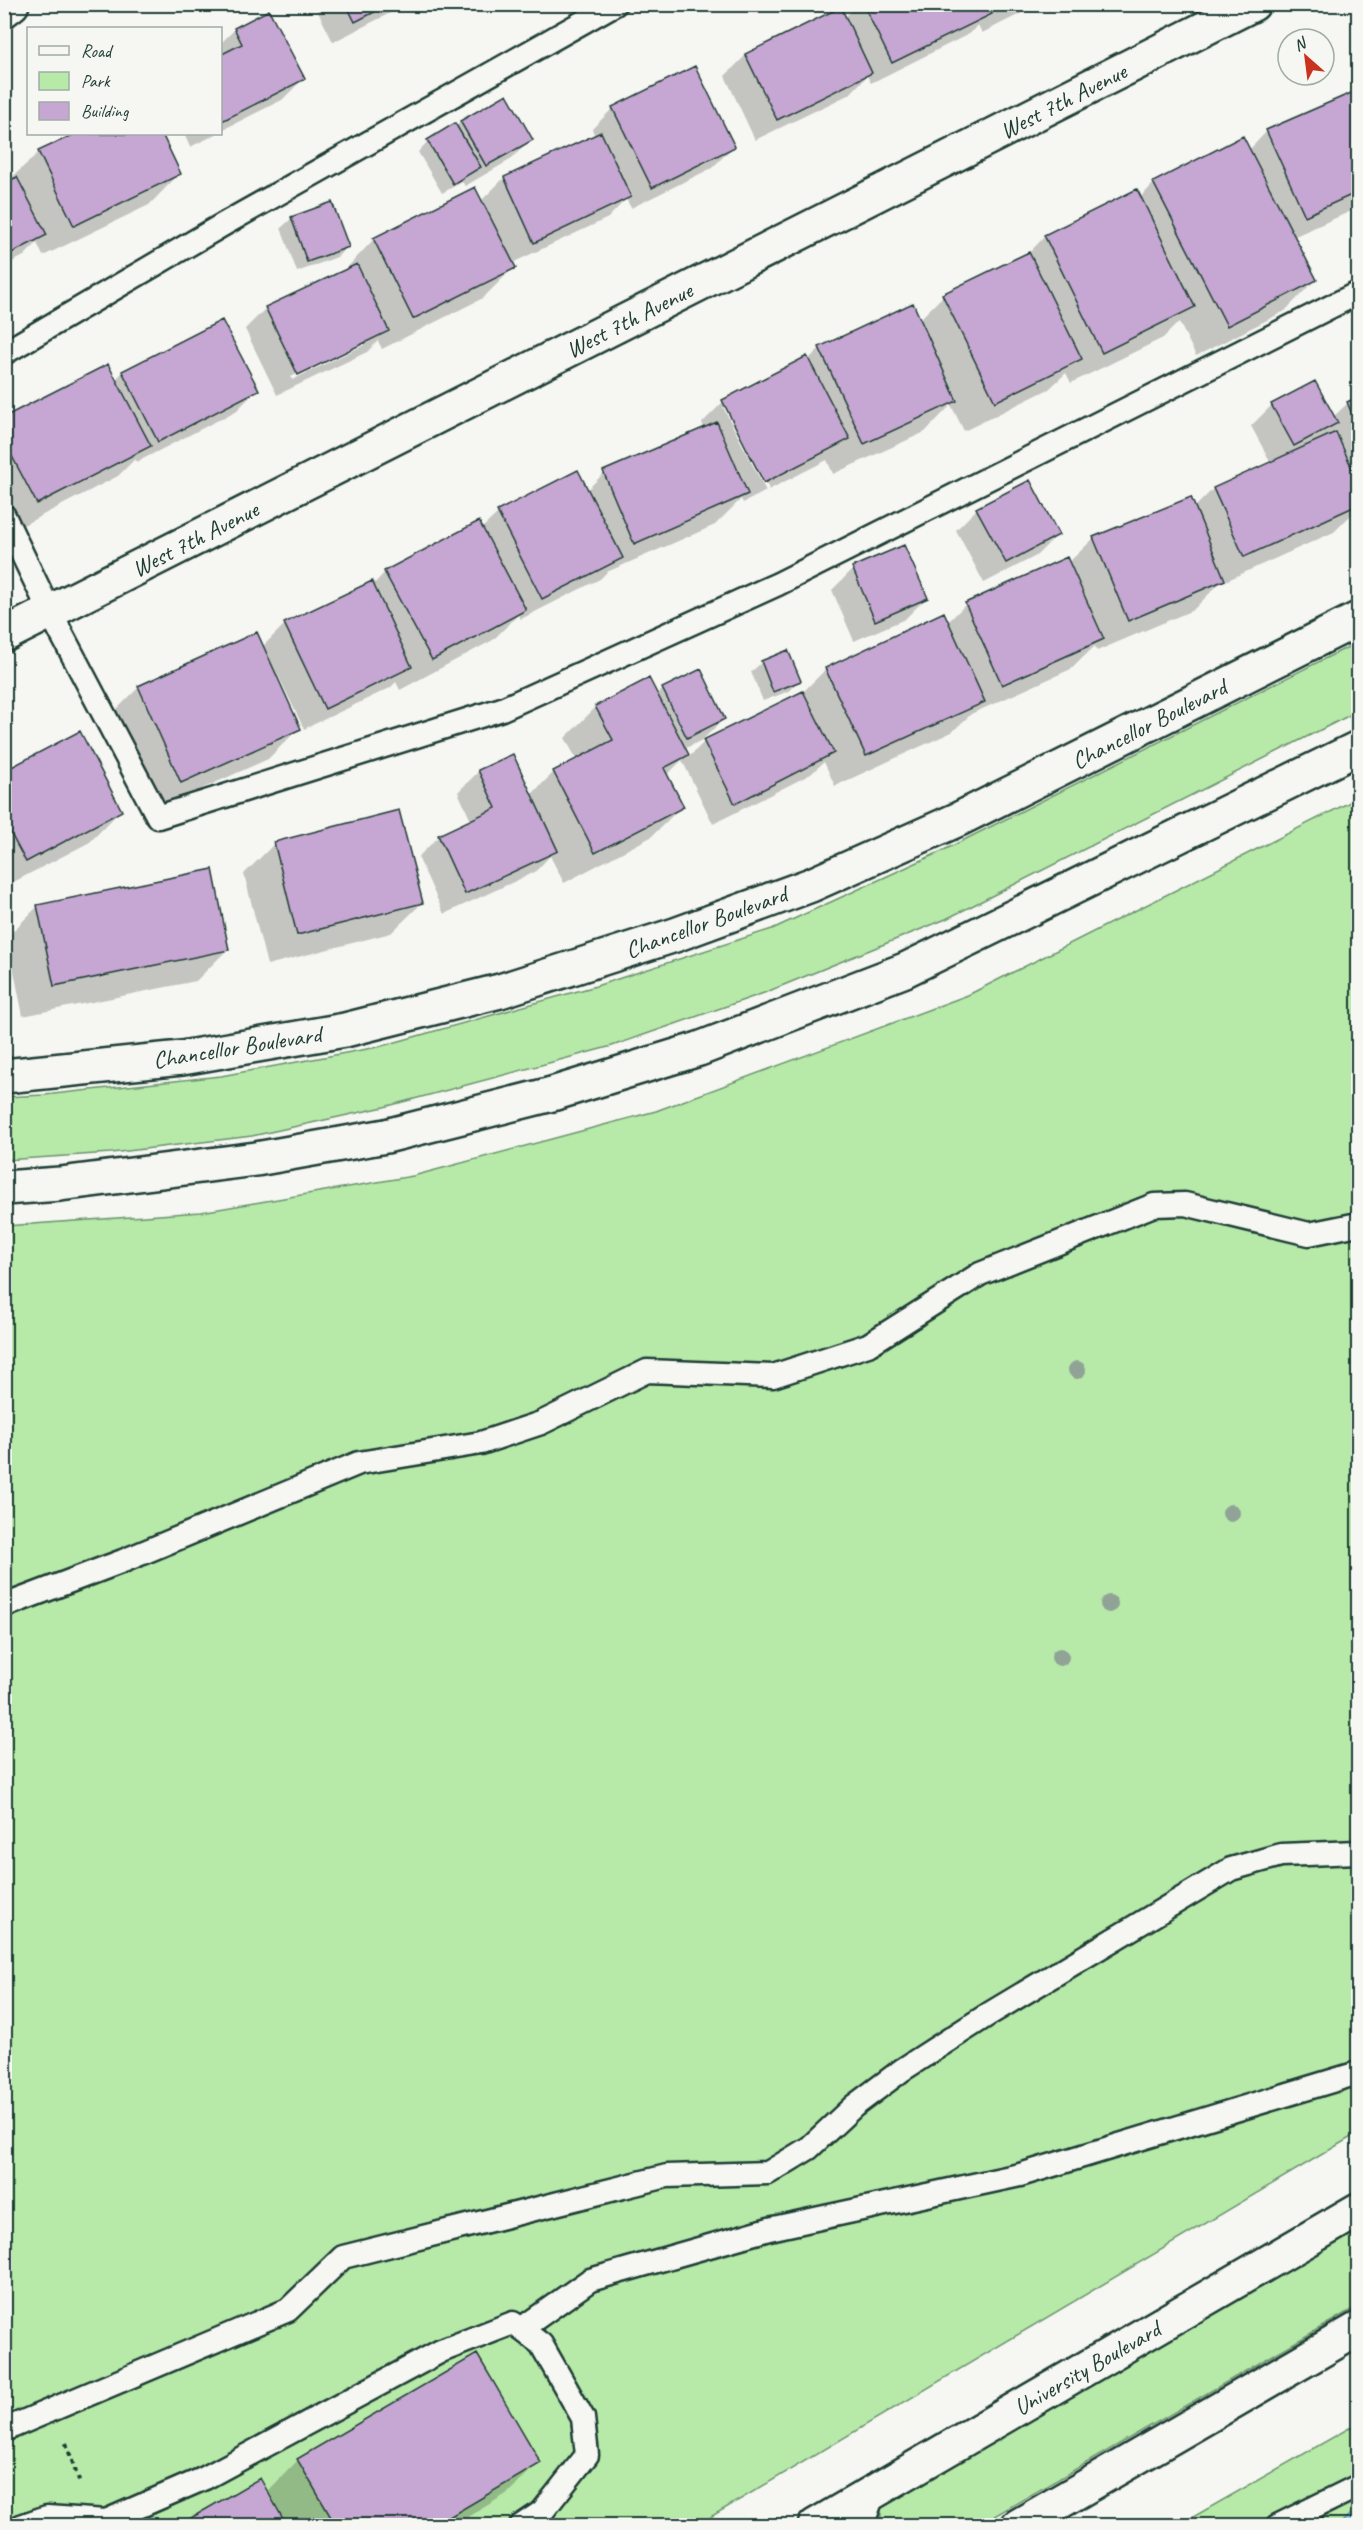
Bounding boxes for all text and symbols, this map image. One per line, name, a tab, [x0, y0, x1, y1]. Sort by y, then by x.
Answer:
legend	[27, 27, 222, 135]
north arrow	[1276, 27, 1336, 87]
text: N	[1290, 32, 1311, 56]
text: Road	[81, 40, 114, 62]
street label: West 7th Avenue	[995, 55, 1133, 146]
text: Park	[81, 70, 111, 92]
text: Building	[81, 100, 130, 122]
street label: West 7th Avenue	[561, 274, 699, 365]
street label: West 7th Avenue	[127, 493, 265, 584]
street label: Chancellor Boulevard	[1067, 670, 1235, 776]
street label: Chancellor Boulevard	[621, 878, 794, 965]
street label: Chancellor Boulevard	[151, 1018, 327, 1075]
street label: University Boulevard	[1008, 2312, 1169, 2422]

